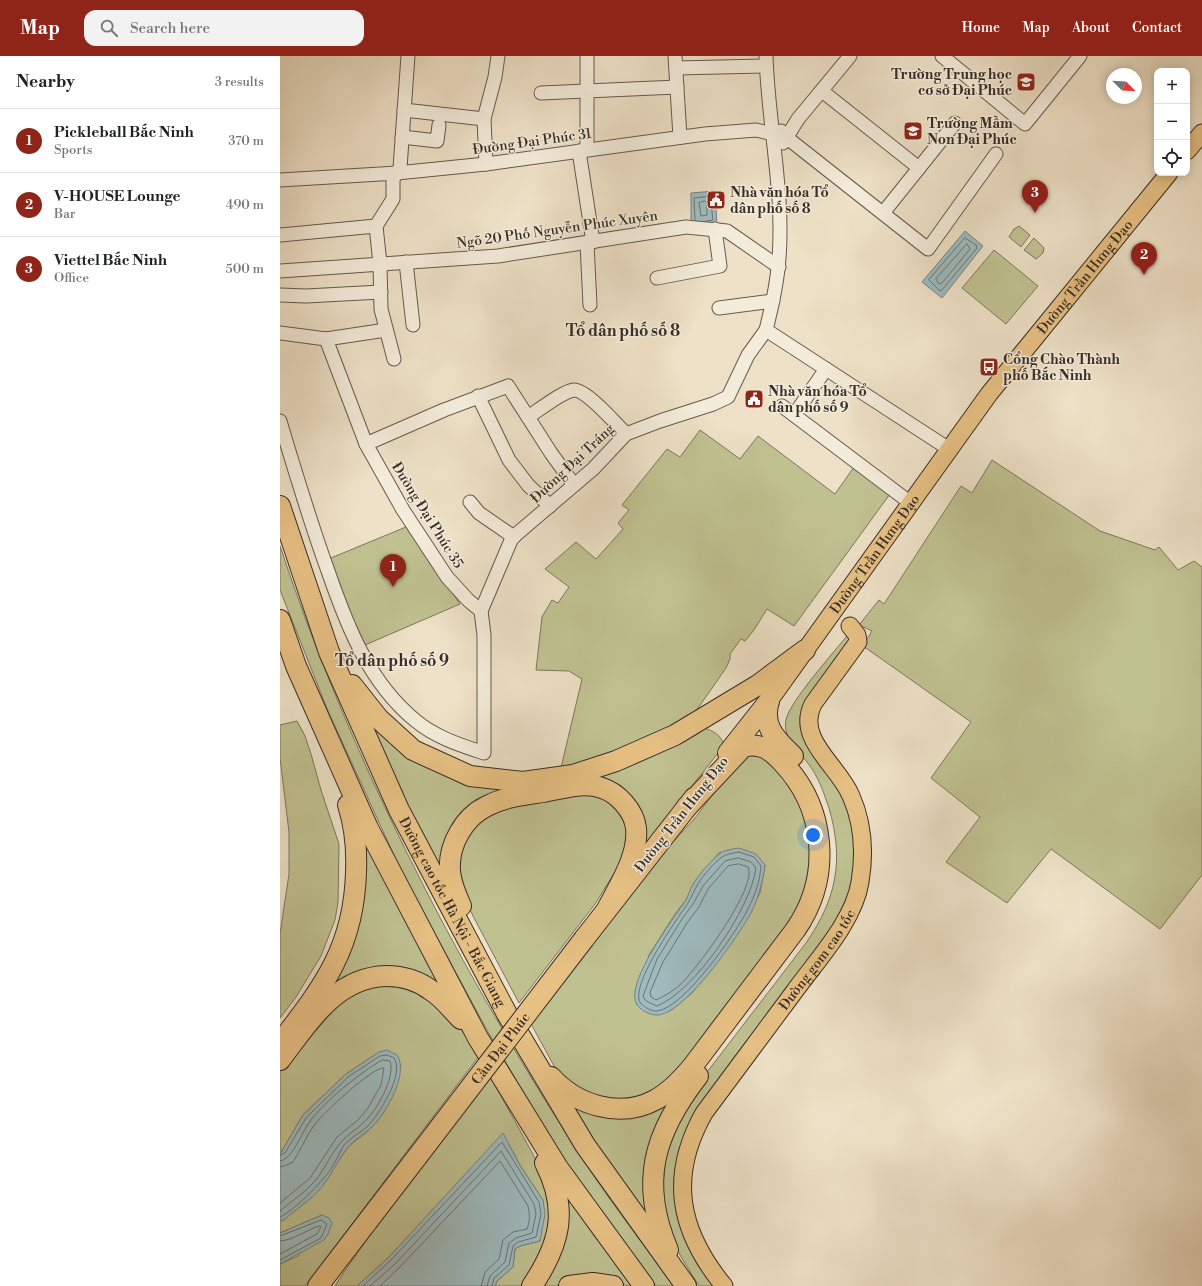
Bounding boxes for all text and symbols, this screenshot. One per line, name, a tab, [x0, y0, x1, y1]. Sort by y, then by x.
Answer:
search box	[84, 10, 364, 46]
text: Map	[20, 16, 60, 40]
icon: search	[98, 17, 120, 39]
text: Search here	[130, 19, 210, 38]
text: Home	[962, 19, 1000, 37]
text: Map	[1022, 19, 1050, 37]
text: About	[1072, 19, 1110, 37]
text: Contact	[1132, 19, 1182, 37]
place label: Trường Trung học cơ sở Đại Phúc	[891, 66, 1012, 100]
north arrow	[1106, 68, 1142, 104]
map controls	[1154, 68, 1190, 176]
button: +	[1154, 68, 1190, 104]
text: Nearby	[16, 71, 75, 93]
school or university icon: Trường Trung học cơ sở Đại Phúc	[1015, 71, 1037, 93]
text: 3 results	[215, 74, 264, 90]
button: −	[1154, 104, 1190, 140]
place label: Trường Mầm Non Đại Phúc	[927, 115, 1017, 149]
school or university icon: Trường Mầm Non Đại Phúc	[902, 120, 924, 142]
text: Pickleball Bắc Ninh	[54, 123, 194, 142]
street label: Đường Đại Phúc 31	[471, 125, 593, 159]
text: 1	[26, 133, 32, 149]
text: 370 m	[228, 133, 264, 149]
button: locate	[1154, 140, 1190, 176]
text: Sports	[54, 142, 93, 158]
pin: 3	[1022, 180, 1048, 213]
place label: Nhà văn hóa Tổ dân phố số 8	[730, 184, 829, 218]
text: V-HOUSE Lounge	[54, 187, 181, 206]
public building icon: Nhà văn hóa Tổ dân phố số 8	[705, 189, 727, 211]
text: 2	[25, 197, 33, 213]
text: 490 m	[226, 197, 264, 213]
text: Bar	[54, 206, 75, 222]
street label: Ngõ 20 Phố Nguyễn Phúc Xuyên	[455, 207, 660, 253]
street label: Đường Trần Hưng Đạo	[1033, 216, 1137, 338]
pin: 2	[1131, 242, 1157, 275]
text: Viettel Bắc Ninh	[54, 251, 167, 270]
text: 3	[25, 261, 33, 277]
text: 500 m	[226, 261, 264, 277]
text: Office	[54, 270, 89, 286]
district label: Tổ dân phố số 8	[566, 321, 680, 341]
place label: Cổng Chào Thành phố Bắc Ninh	[1003, 351, 1120, 385]
bus stop icon: Cổng Chào Thành phố Bắc Ninh	[978, 356, 1000, 378]
place label: Nhà văn hóa Tổ dân phố số 9	[768, 383, 867, 417]
public building icon: Nhà văn hóa Tổ dân phố số 9	[743, 388, 765, 410]
street label: Đường Đại Tráng	[527, 420, 619, 507]
street label: Đường Đại Phúc 35	[387, 459, 467, 572]
street label: Đường Trần Hưng Đạo	[826, 491, 924, 618]
pin: 1	[380, 554, 406, 587]
district label: Tổ dân phố số 9	[335, 651, 449, 671]
street label: Đường Trần Hưng Đạo	[631, 753, 733, 876]
street label: Đường cao tốc Hà Nội - Bắc Giang	[394, 814, 510, 1011]
your location	[803, 825, 823, 845]
street label: Đường gom cao tốc	[775, 906, 860, 1014]
street label: Cầu Đại Phúc	[468, 1009, 534, 1088]

